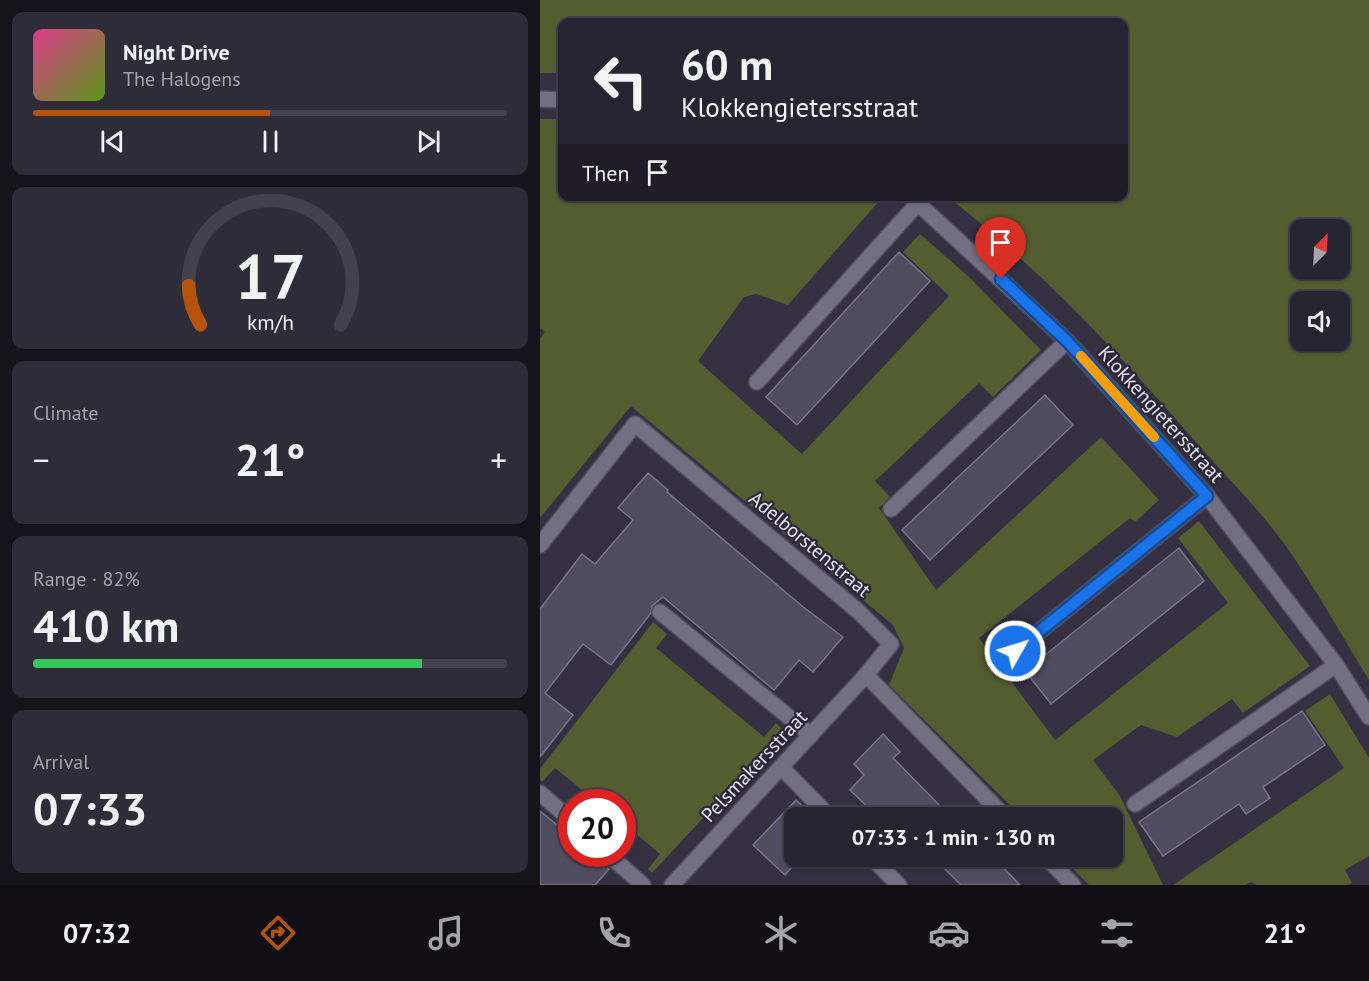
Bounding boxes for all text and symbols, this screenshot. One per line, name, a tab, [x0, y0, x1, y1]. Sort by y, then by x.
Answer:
text: 60 m	[681, 37, 773, 92]
text: Night Drive	[123, 38, 230, 66]
icon: left	[582, 42, 660, 120]
text: The Halogens	[123, 66, 241, 92]
text: Klokkengietersstraat	[681, 90, 918, 124]
icon: previous	[96, 125, 129, 158]
icon: pause	[254, 125, 287, 158]
icon: next	[412, 125, 445, 158]
icon: arrive	[641, 156, 674, 189]
text: Then	[582, 159, 629, 187]
pin	[975, 217, 1026, 279]
north arrow	[1290, 219, 1350, 279]
map controls	[1290, 219, 1350, 351]
icon: arrive	[984, 226, 1017, 259]
text: 17	[235, 235, 305, 316]
button: sound	[1290, 291, 1350, 351]
text: km/h	[246, 308, 293, 336]
street label: Klokkengietersstraat	[1093, 340, 1230, 488]
text: Climate	[33, 400, 99, 426]
text: 21°	[235, 430, 305, 488]
text: −	[33, 438, 50, 481]
text: +	[490, 438, 507, 481]
street label: Adelborstenstraat	[744, 485, 877, 603]
text: Range · 82%	[33, 566, 140, 592]
text: 410 km	[33, 596, 179, 654]
position arrow	[983, 619, 1047, 683]
street label: Pelsmakersstraat	[695, 704, 813, 828]
text: Arrival	[33, 749, 89, 775]
text: 07:33	[33, 779, 147, 837]
speed limit sign: 20	[558, 789, 636, 867]
text: 07:33 · 1 min · 130 m	[852, 823, 1055, 851]
icon: directions	[257, 912, 299, 954]
icon: music	[425, 912, 467, 954]
icon: phone	[593, 912, 635, 954]
icon: climate	[760, 912, 802, 954]
icon: car	[928, 912, 970, 954]
icon: filters	[1096, 912, 1138, 954]
text: 07:32	[63, 916, 131, 950]
text: 21°	[1264, 916, 1306, 950]

